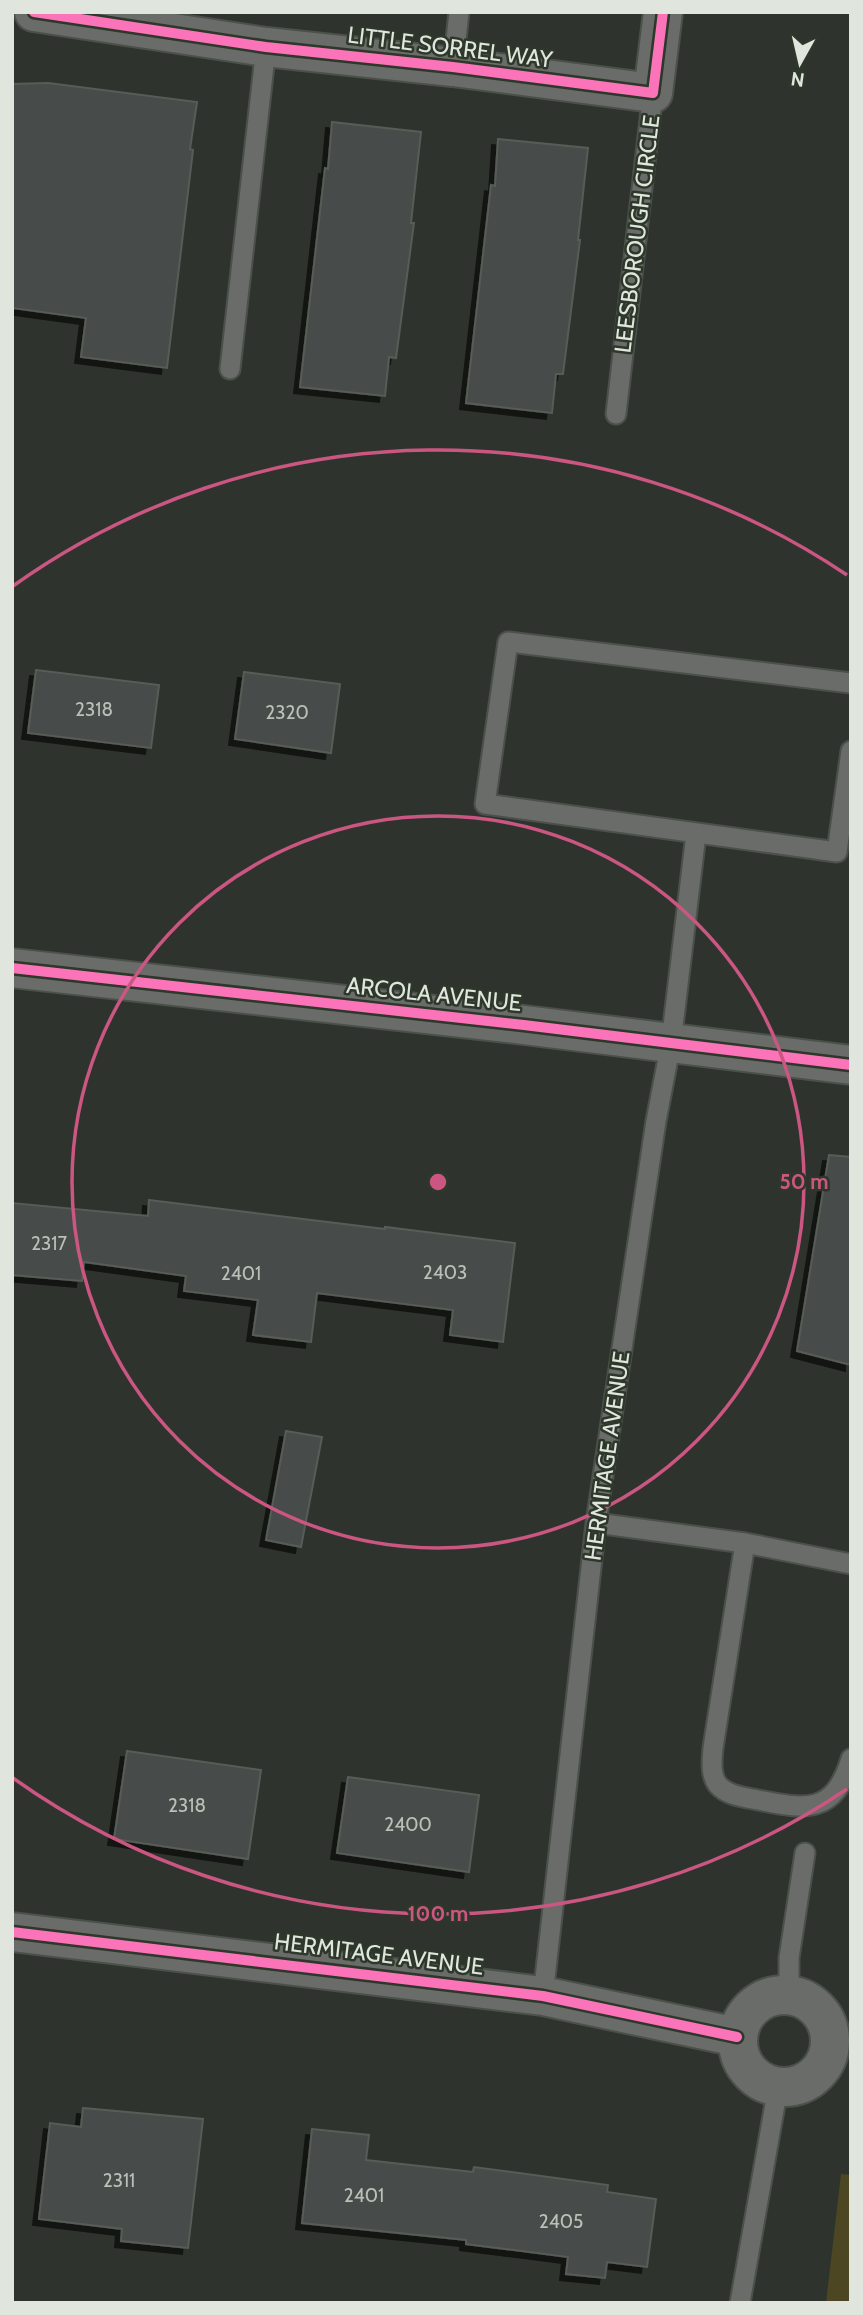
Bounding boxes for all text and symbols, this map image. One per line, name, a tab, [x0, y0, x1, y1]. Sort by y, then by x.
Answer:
street label: LITTLE SORREL WAY	[346, 21, 555, 74]
north arrow	[765, 28, 835, 98]
text: N	[789, 67, 806, 92]
street label: LEESBOROUGH CIRCLE	[609, 114, 665, 354]
house number: 2318	[75, 698, 113, 721]
house number: 2320	[265, 701, 309, 724]
street label: ARCOLA AVENUE	[345, 971, 523, 1017]
text: 50 m	[779, 1169, 829, 1194]
centre of rings	[426, 1170, 450, 1194]
house number: 2317	[31, 1232, 67, 1255]
house number: 2403	[423, 1261, 467, 1284]
house number: 2401	[221, 1262, 261, 1285]
street label: HERMITAGE AVENUE	[578, 1350, 636, 1562]
house number: 2318	[168, 1794, 206, 1817]
house number: 2400	[384, 1813, 432, 1836]
text: 100 m	[408, 1901, 468, 1926]
street label: HERMITAGE AVENUE	[273, 1927, 485, 1981]
house number: 2311	[103, 2169, 135, 2192]
house number: 2401	[344, 2184, 384, 2207]
house number: 2405	[539, 2210, 583, 2233]

